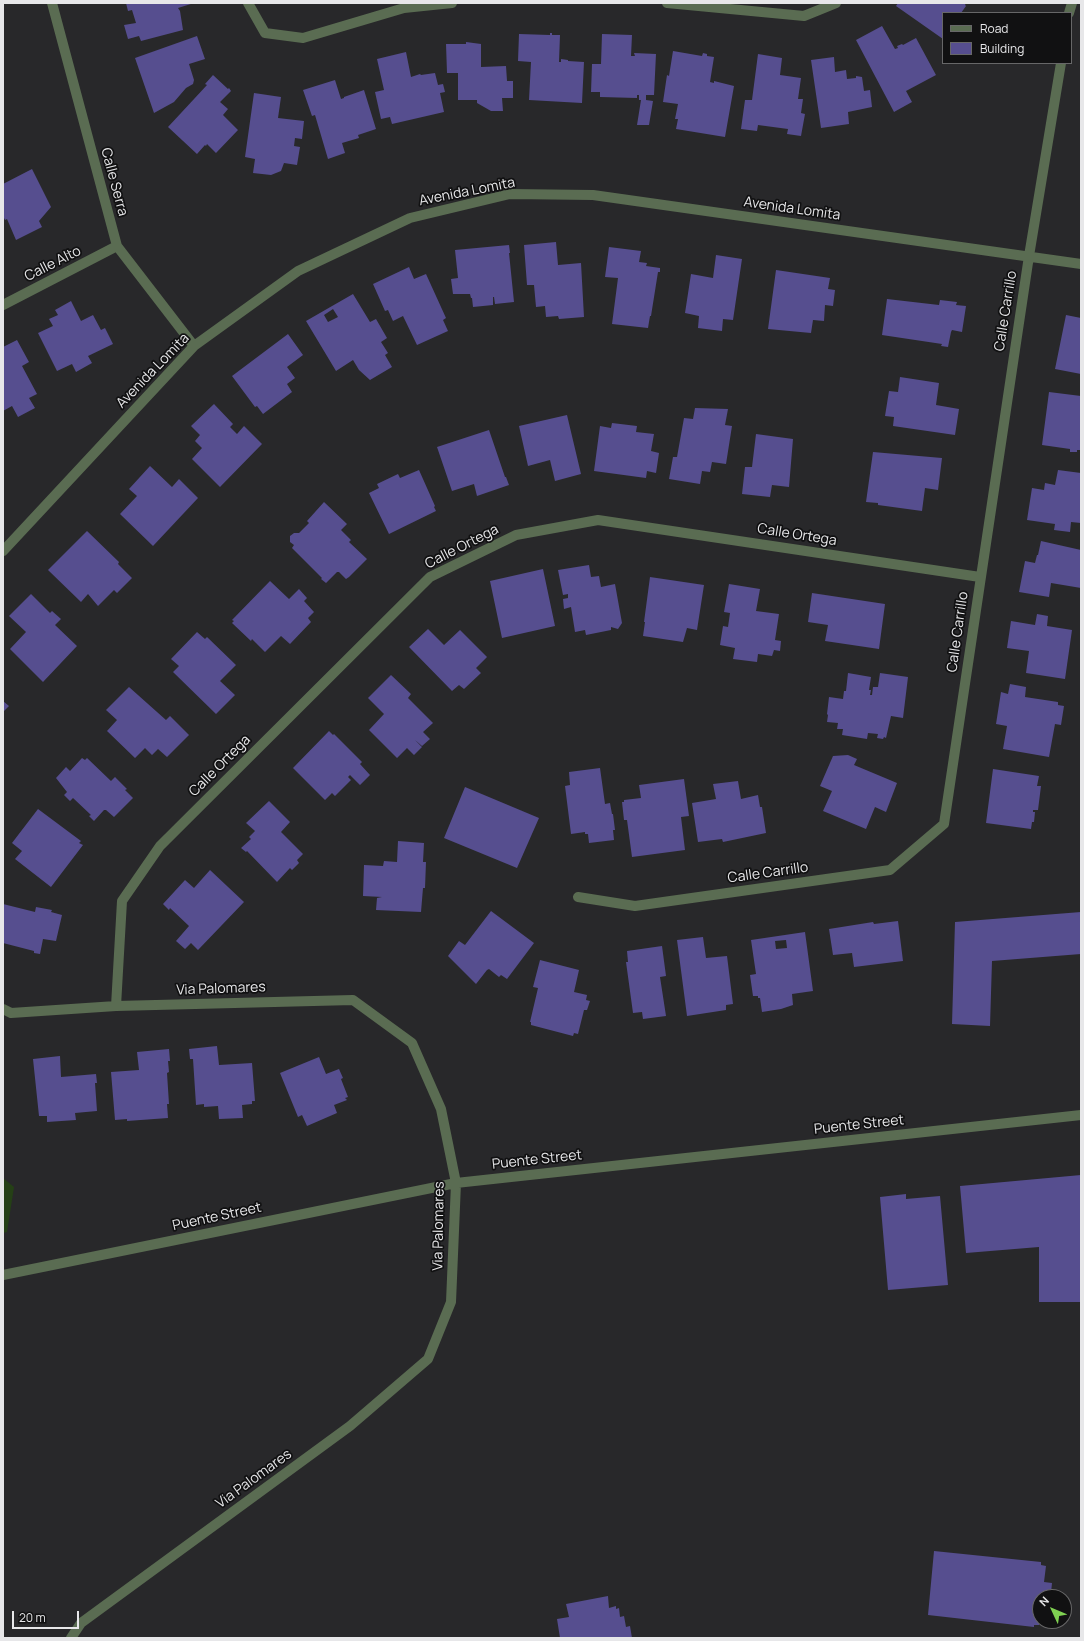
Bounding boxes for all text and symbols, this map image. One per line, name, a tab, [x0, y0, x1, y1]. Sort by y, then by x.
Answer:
legend	[942, 12, 1072, 64]
text: Road	[980, 20, 1008, 37]
text: Building	[980, 40, 1024, 57]
street label: Calle Serra	[97, 146, 131, 218]
street label: Avenida Lomita	[418, 174, 516, 210]
street label: Avenida Lomita	[743, 194, 841, 224]
street label: Calle Alto	[22, 243, 84, 285]
street label: Calle Carrillo	[991, 270, 1021, 352]
street label: Avenida Lomita	[113, 330, 193, 412]
street label: Calle Ortega	[756, 520, 838, 550]
street label: Calle Ortega	[423, 521, 501, 573]
street label: Calle Carrillo	[944, 591, 972, 673]
street label: Calle Ortega	[186, 732, 254, 800]
street label: Calle Carrillo	[727, 859, 809, 887]
street label: Via Palomares	[176, 979, 266, 999]
street label: Puente Street	[813, 1112, 905, 1138]
street label: Puente Street	[491, 1147, 583, 1173]
street label: Via Palomares	[430, 1181, 448, 1271]
street label: Puente Street	[171, 1199, 263, 1235]
street label: Via Palomares	[213, 1446, 295, 1512]
north arrow	[1032, 1589, 1072, 1629]
text: N	[1036, 1593, 1052, 1609]
scale bar	[14, 1603, 81, 1629]
text: 20 m	[19, 1609, 46, 1626]

